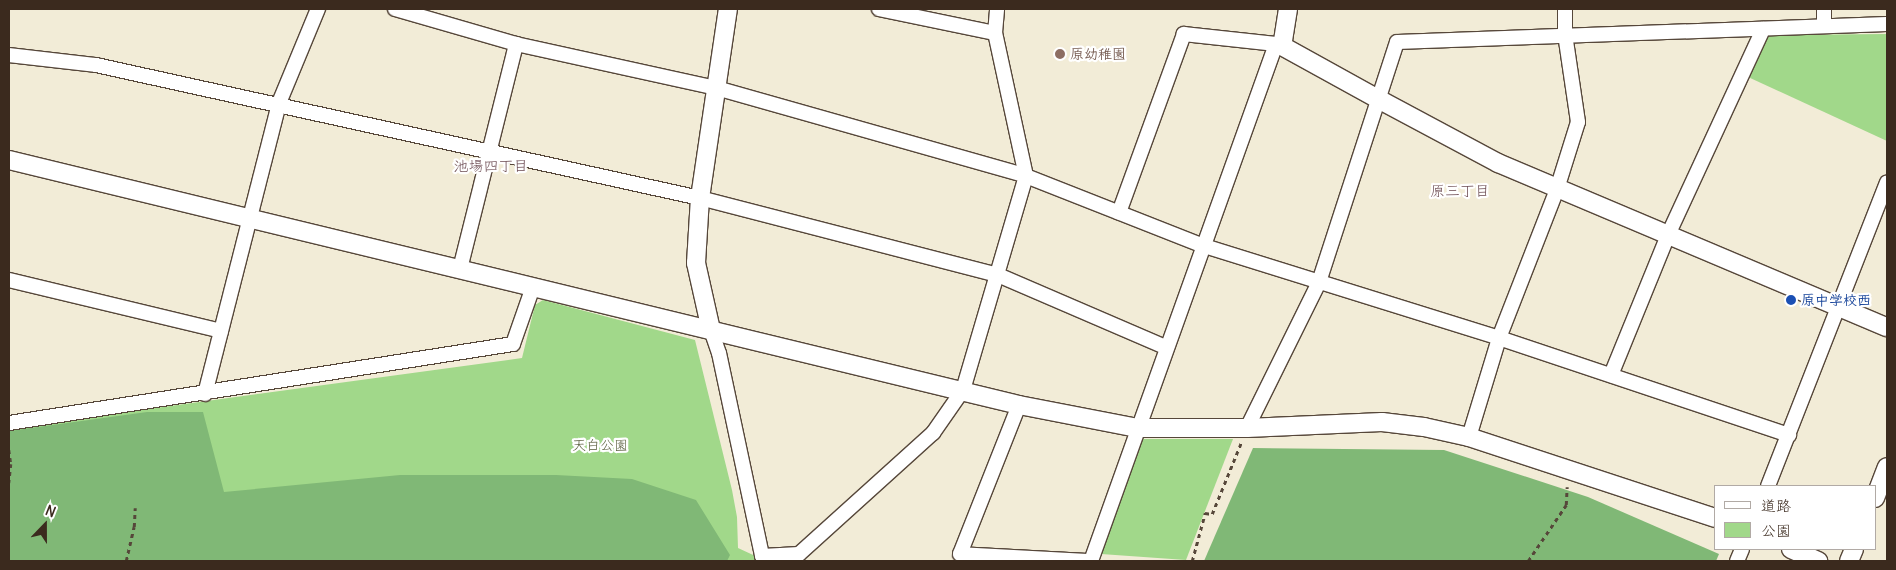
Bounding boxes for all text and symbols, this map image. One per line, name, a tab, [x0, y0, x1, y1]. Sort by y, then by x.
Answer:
place label: 原幼稚園	[1070, 46, 1126, 62]
marker: 原幼稚園	[1054, 48, 1066, 60]
district label: 池場四丁目	[454, 157, 528, 175]
district label: 原三丁目	[1430, 182, 1490, 200]
place label: 原中学校西	[1801, 292, 1871, 308]
marker: 原中学校西	[1785, 294, 1797, 306]
park label: 天白公園	[572, 437, 628, 453]
legend	[1714, 485, 1876, 550]
text: 道路	[1761, 496, 1791, 515]
north arrow	[20, 500, 70, 550]
text: N	[43, 501, 58, 521]
text: 公園	[1761, 521, 1791, 540]

